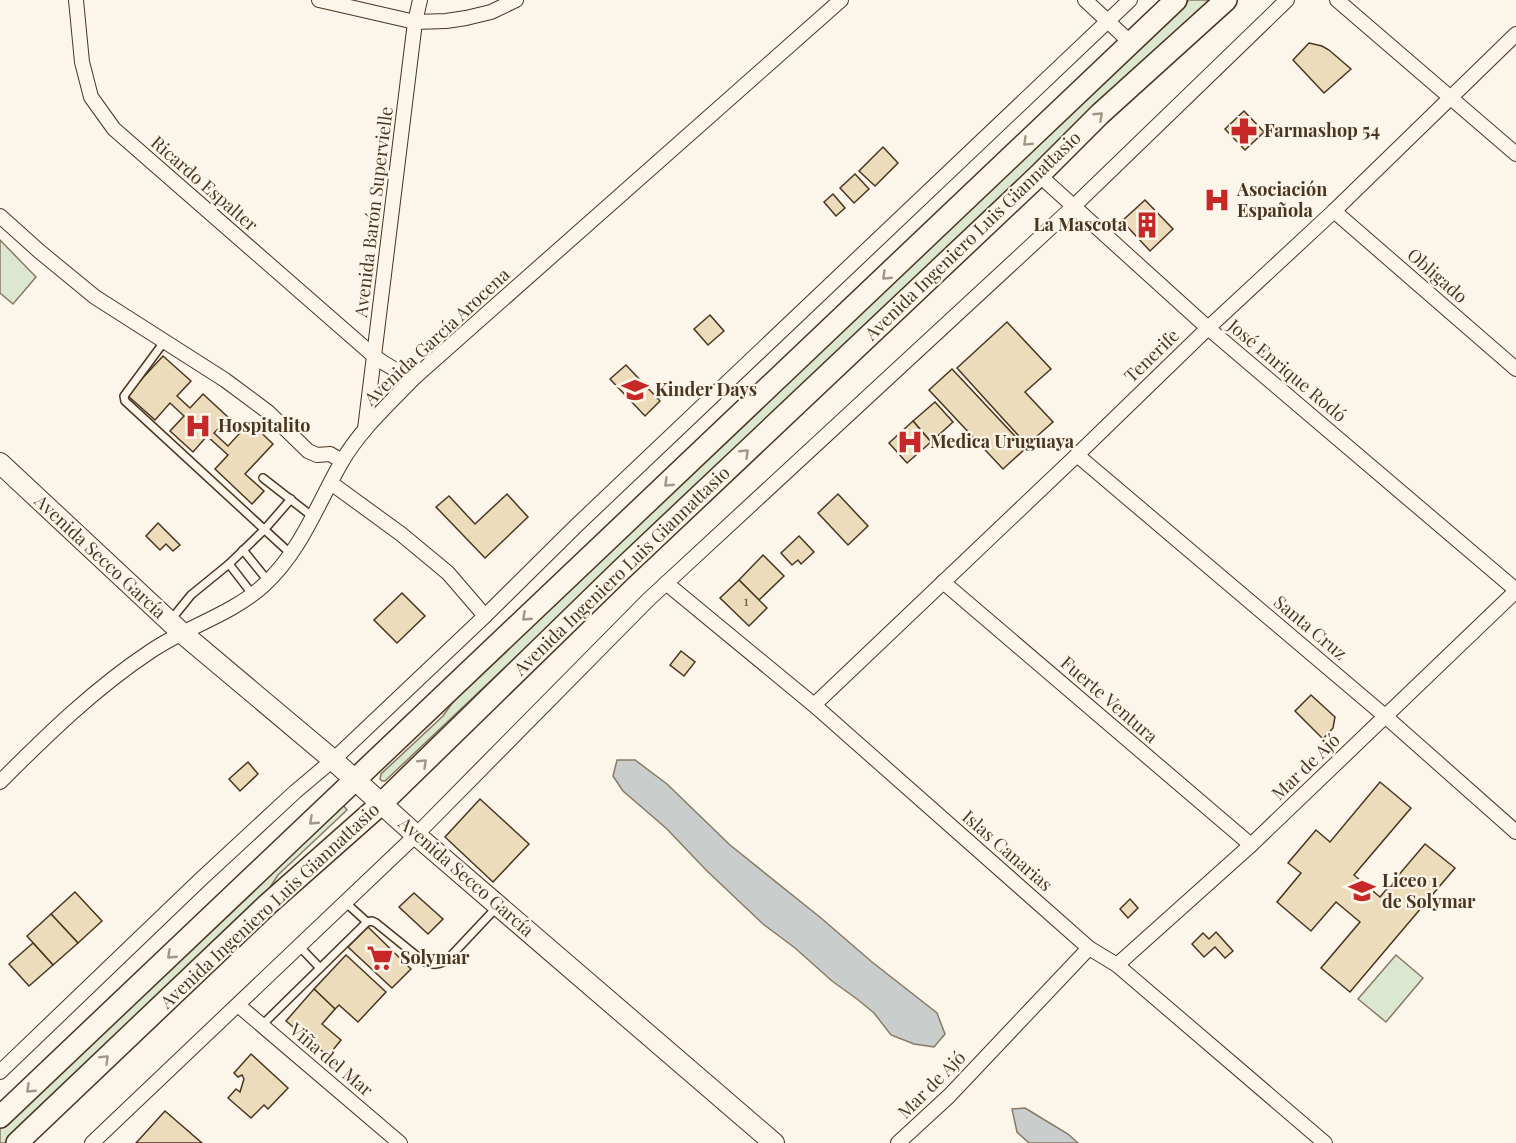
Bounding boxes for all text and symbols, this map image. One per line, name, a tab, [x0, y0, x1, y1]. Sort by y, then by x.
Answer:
street label: Avenida Barón Supervielle	[348, 105, 398, 319]
one-way arrow	[1092, 112, 1103, 123]
pharmacy icon: Farmashop 54	[1229, 116, 1259, 146]
place label: Farmashop 54	[1264, 118, 1380, 142]
street label: Avenida Ingeniero Luis Giannattasio	[858, 125, 1086, 346]
street label: Ricardo Espalter	[146, 130, 263, 236]
one-way arrow	[1023, 134, 1034, 145]
place label: Asociación Española	[1236, 177, 1327, 222]
hospital icon: Asociación Española	[1202, 185, 1232, 215]
building icon: La Mascota	[1132, 210, 1162, 240]
place label: La Mascota	[1034, 212, 1128, 236]
street label: Obligado	[1402, 242, 1473, 308]
street label: Avenida García Arocena	[358, 262, 514, 411]
one-way arrow	[882, 269, 892, 280]
street label: José Enrique Rodó	[1222, 313, 1352, 427]
street label: Tenerife	[1119, 323, 1184, 387]
school or university icon: Kinder Days	[620, 375, 650, 405]
place label: Kinder Days	[655, 377, 757, 401]
hospital icon: Hospitalito	[183, 411, 213, 441]
place label: Hospitalito	[218, 413, 310, 437]
hospital icon: Medica Uruguaya	[895, 427, 925, 457]
place label: Medica Uruguaya	[930, 429, 1075, 453]
one-way arrow	[737, 449, 748, 460]
street label: Avenida Ingeniero Luis Giannattasio	[507, 460, 735, 681]
one-way arrow	[665, 476, 675, 487]
street label: Avenida Secco García	[29, 488, 172, 624]
house number: 1	[743, 590, 749, 610]
street label: Santa Cruz	[1269, 590, 1352, 665]
one-way arrow	[523, 609, 534, 620]
street label: Fuerte Ventura	[1056, 650, 1163, 748]
street label: Mar de Ajó	[1266, 728, 1345, 805]
one-way arrow	[417, 759, 427, 770]
street label: Avenida Ingeniero Luis Giannattasio	[154, 797, 384, 1014]
street label: Islas Canarias	[957, 804, 1058, 896]
street label: Avenida Secco García	[393, 810, 539, 942]
one-way arrow	[309, 814, 320, 825]
place label: Liceo 1 de Solymar	[1382, 868, 1476, 913]
school or university icon: Liceo 1 de Solymar	[1347, 876, 1377, 906]
supermarket icon: Solymar	[365, 943, 395, 973]
place label: Solymar	[400, 945, 470, 969]
one-way arrow	[168, 948, 178, 959]
street label: Viña del Mar	[284, 1017, 378, 1101]
street label: Mar de Ajó	[892, 1045, 970, 1123]
one-way arrow	[99, 1055, 109, 1066]
one-way arrow	[26, 1082, 36, 1093]

